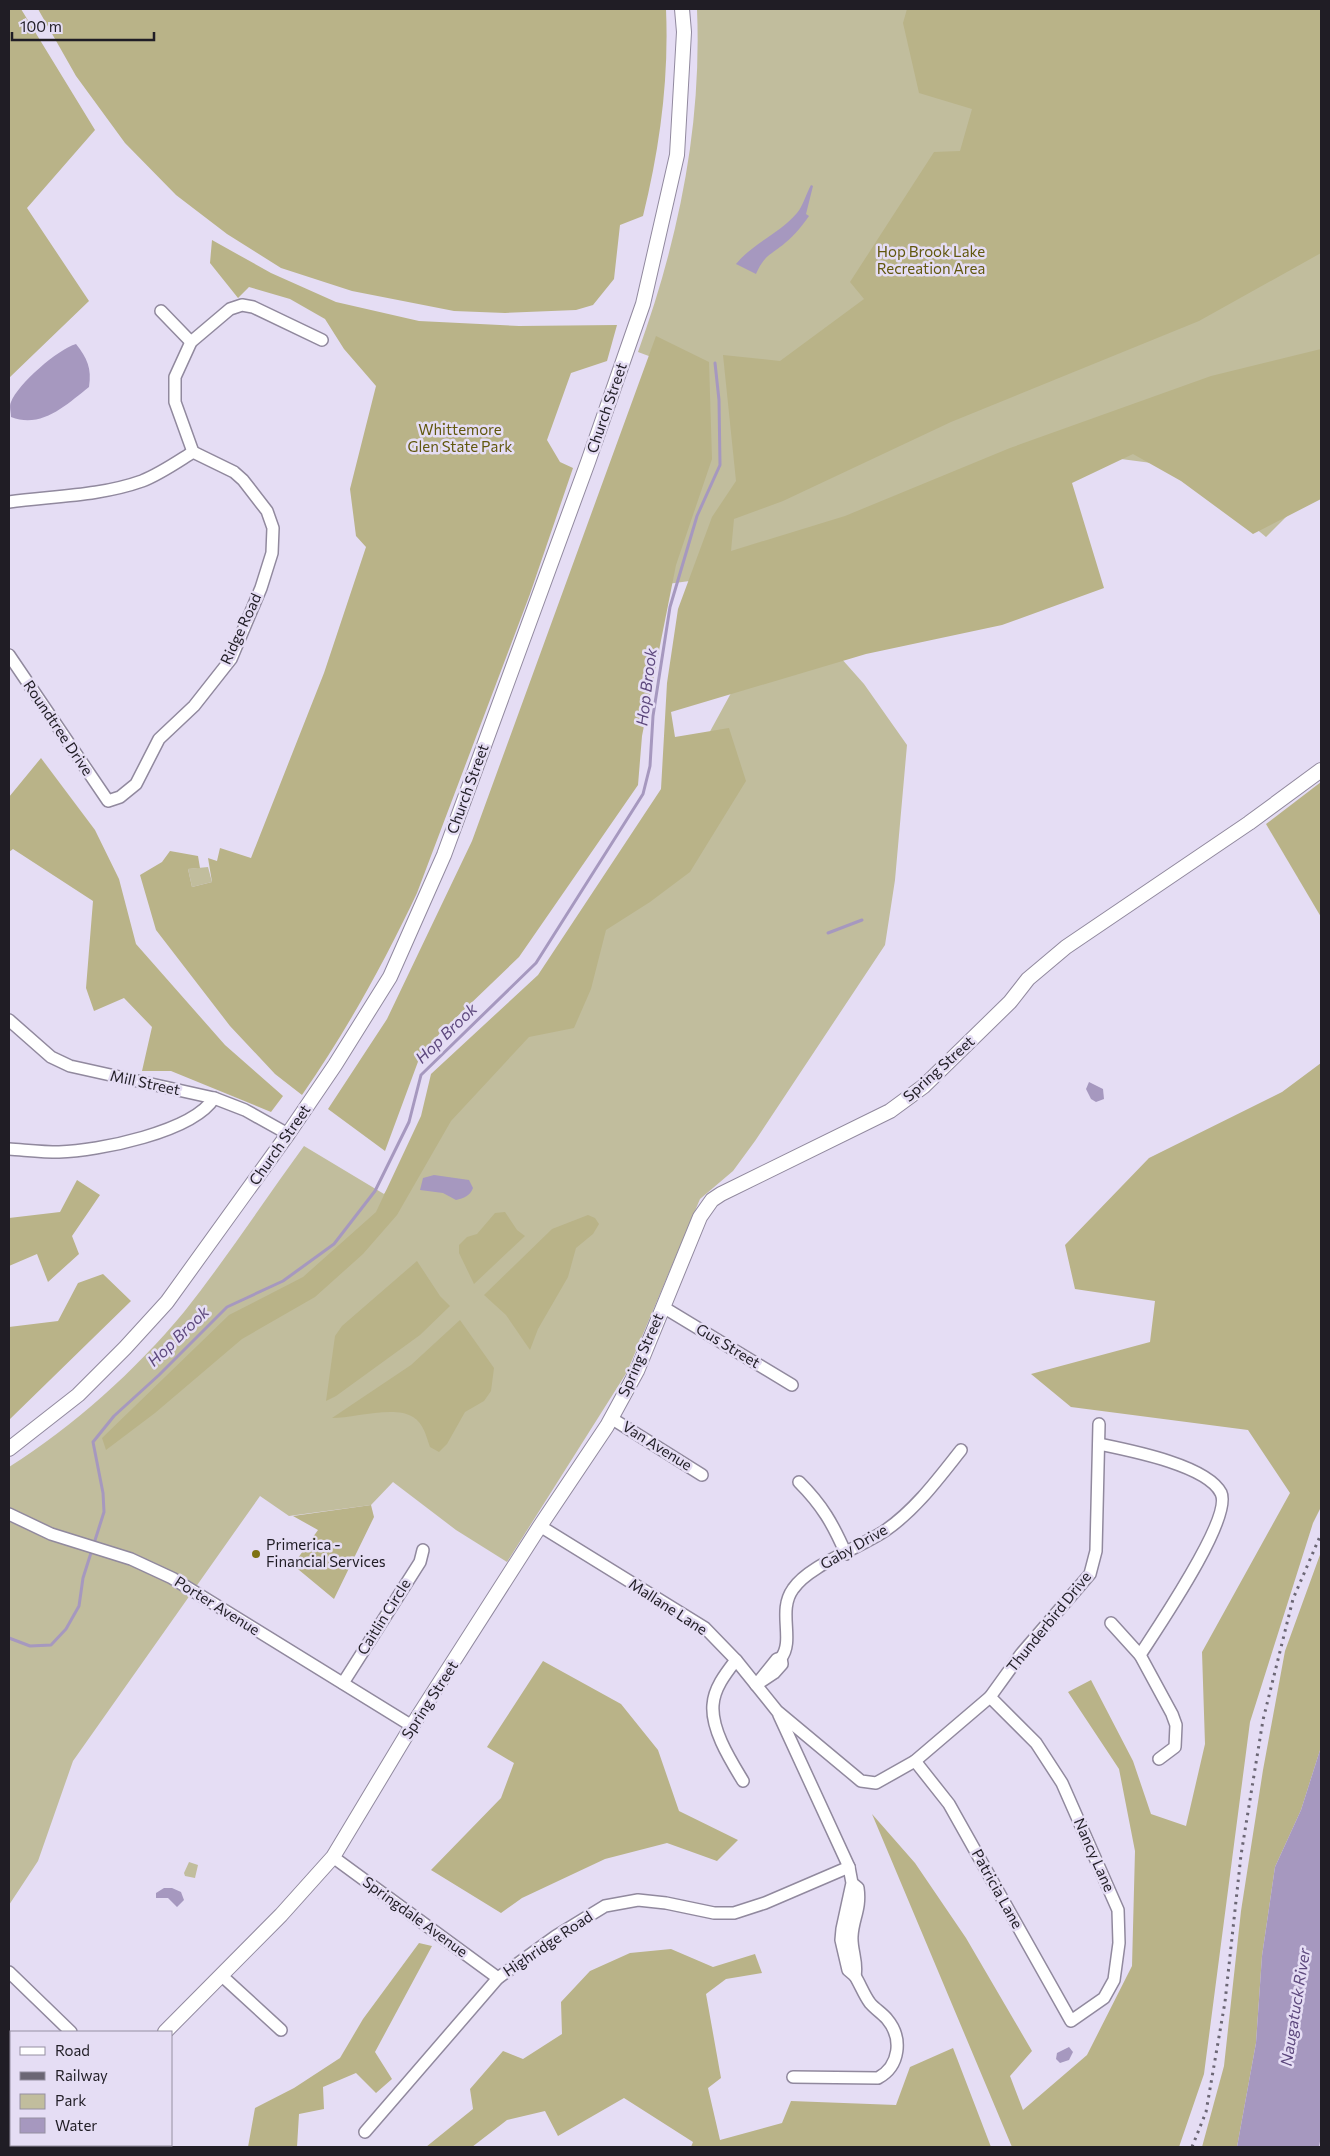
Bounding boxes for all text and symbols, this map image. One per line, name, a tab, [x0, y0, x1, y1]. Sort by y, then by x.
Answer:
scale bar	[12, 10, 155, 42]
text: 100 m	[20, 17, 62, 35]
park label: Hop Brook Lake Recreation Area	[877, 242, 985, 277]
street label: Church Street	[582, 360, 630, 455]
park label: Whittemore Glen State Park	[407, 420, 513, 455]
street label: Ridge Road	[216, 590, 264, 667]
water label: Hop Brook	[631, 647, 660, 727]
street label: Roundtree Drive	[20, 676, 97, 779]
street label: Church Street	[442, 741, 492, 836]
water label: Hop Brook	[411, 998, 481, 1067]
street label: Spring Street	[899, 1032, 978, 1105]
street label: Mill Street	[109, 1066, 182, 1098]
street label: Church Street	[245, 1101, 314, 1188]
water label: Hop Brook	[143, 1301, 213, 1370]
street label: Spring Street	[614, 1310, 667, 1399]
street label: Gus Street	[693, 1319, 764, 1371]
street label: Van Avenue	[619, 1417, 696, 1474]
street label: Gaby Drive	[817, 1520, 890, 1573]
place label: Primerica - Financial Services	[266, 1535, 386, 1570]
marker: Primerica - Financial Services	[250, 1548, 262, 1560]
street label: Thunderbird Drive	[1002, 1567, 1094, 1675]
street label: Porter Avenue	[172, 1572, 263, 1639]
street label: Mallane Lane	[626, 1574, 711, 1638]
street label: Caitlin Circle	[353, 1575, 414, 1658]
street label: Spring Street	[397, 1657, 461, 1742]
street label: Nancy Lane	[1071, 1815, 1119, 1894]
street label: Patricia Lane	[969, 1846, 1027, 1932]
street label: Springdale Avenue	[360, 1872, 472, 1960]
street label: Highridge Road	[499, 1907, 596, 1980]
water label: Naugatuck River	[1276, 1946, 1313, 2067]
legend	[10, 2031, 172, 2146]
text: Road	[55, 2041, 90, 2059]
text: Railway	[55, 2066, 108, 2084]
text: Park	[55, 2091, 86, 2109]
text: Water	[55, 2116, 97, 2134]

